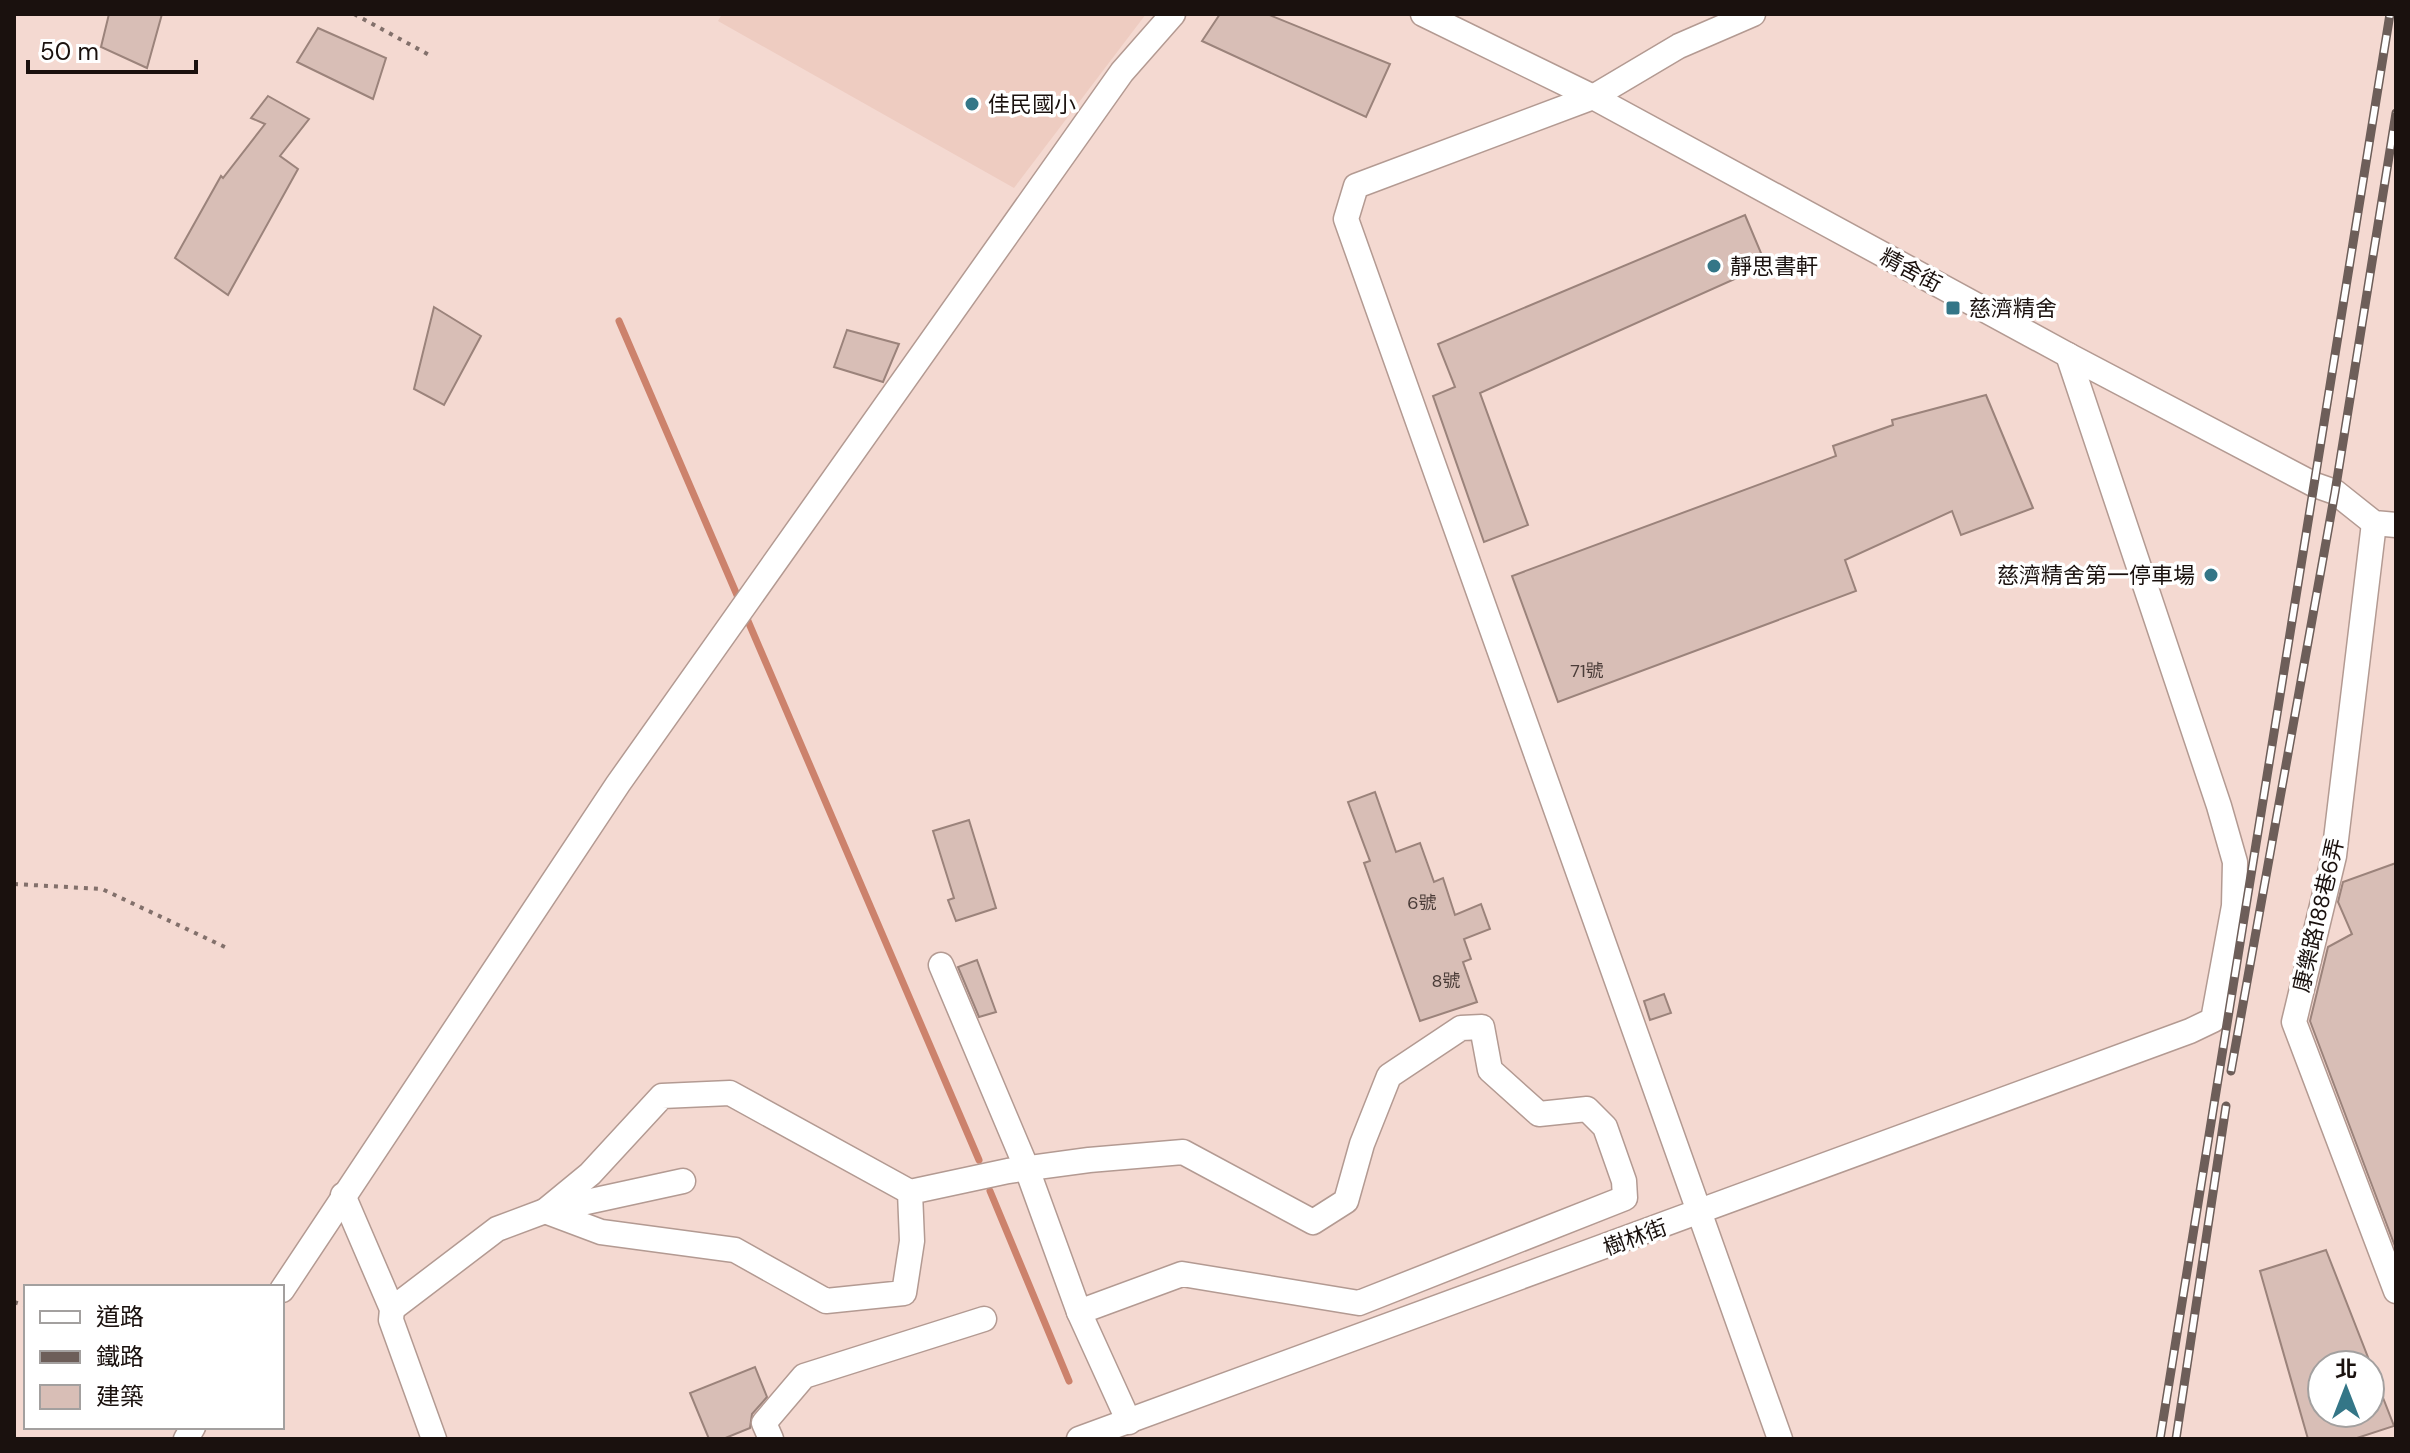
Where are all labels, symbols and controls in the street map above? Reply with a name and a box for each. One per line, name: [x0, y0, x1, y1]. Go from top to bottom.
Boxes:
scale bar: [28, 24, 196, 74]
text: 50 m: [40, 36, 99, 67]
place label: 佳民國小: [988, 90, 1076, 119]
marker: 佳民國小: [963, 95, 981, 113]
street label: 精舍街: [1875, 242, 1947, 299]
place label: 靜思書軒: [1730, 252, 1818, 281]
marker: 靜思書軒: [1705, 257, 1723, 275]
place label: 慈濟精舍: [1969, 294, 2057, 323]
marker: 慈濟精舍: [1944, 299, 1962, 317]
place label: 慈濟精舍第一停車場: [1997, 561, 2195, 590]
marker: 慈濟精舍第一停車場: [2202, 566, 2220, 584]
house number: 71號: [1570, 659, 1604, 683]
street label: 康樂路188巷6弄: [2287, 835, 2350, 995]
house number: 6號: [1407, 891, 1437, 915]
house number: 8號: [1432, 969, 1460, 993]
street label: 樹林街: [1599, 1213, 1671, 1262]
legend: [24, 1285, 284, 1429]
text: 道路: [96, 1301, 144, 1332]
text: 鐵路: [96, 1341, 144, 1372]
north arrow: [2306, 1349, 2386, 1429]
text: 北: [2335, 1355, 2357, 1384]
text: 建築: [96, 1381, 144, 1412]

